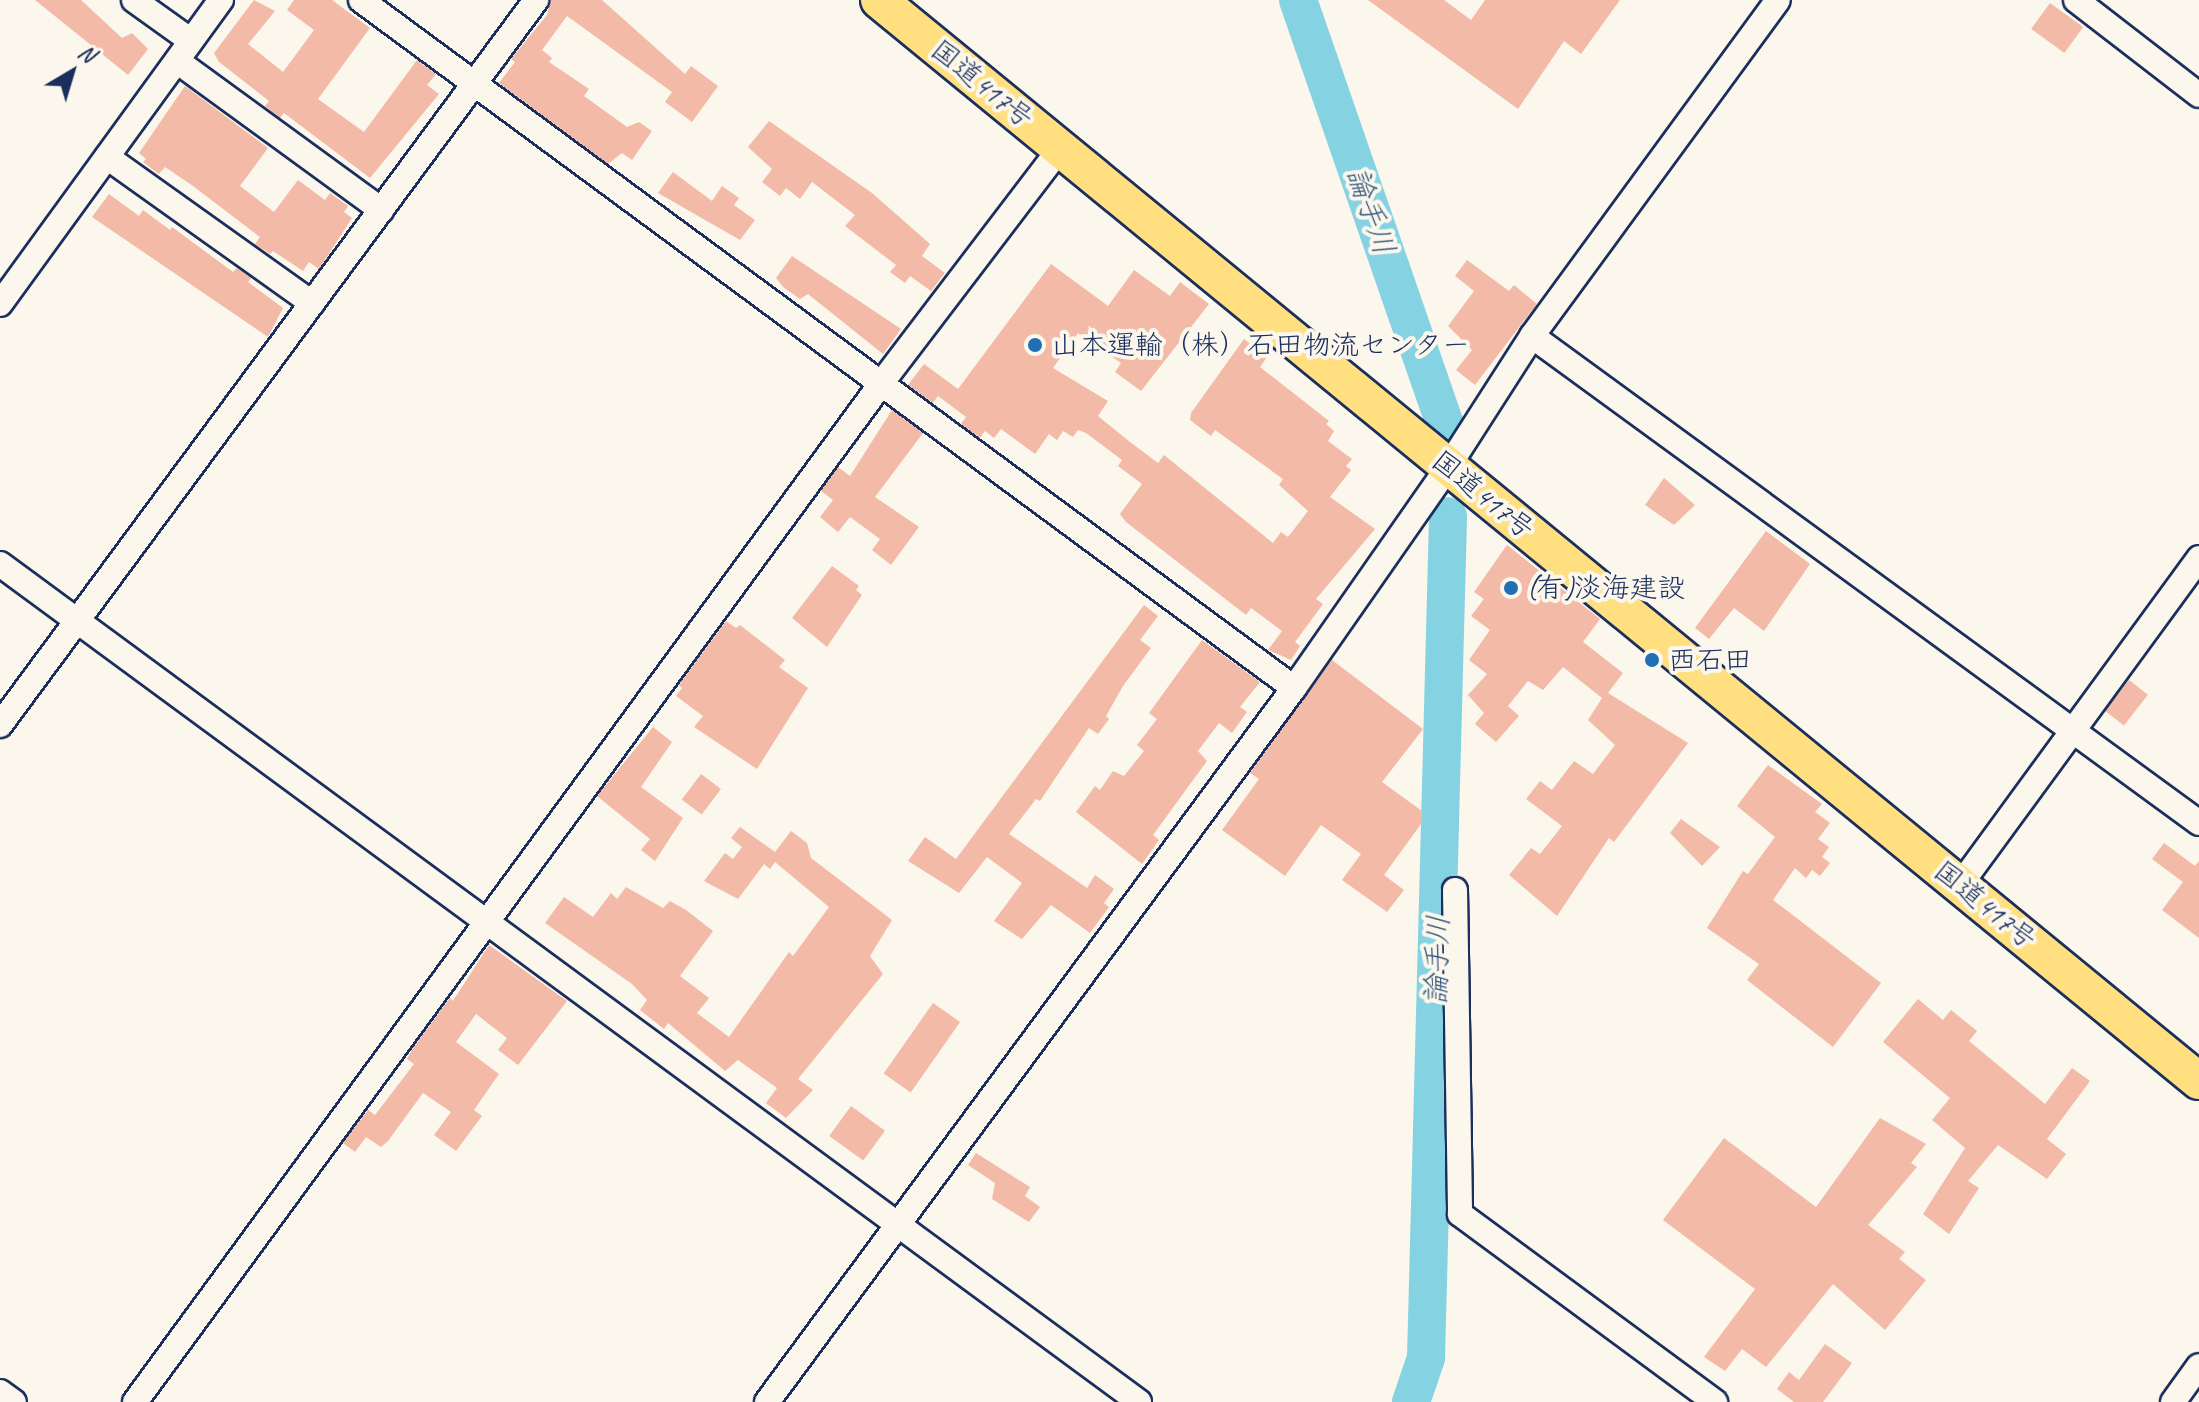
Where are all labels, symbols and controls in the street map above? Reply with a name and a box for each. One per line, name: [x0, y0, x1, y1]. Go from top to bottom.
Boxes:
north arrow: [32, 32, 112, 112]
street label: 国道417号: [924, 33, 1040, 135]
text: N: [73, 38, 101, 68]
water label: 論手川: [1339, 163, 1403, 259]
place label: 山本運輸（株）石田物流センター: [1051, 328, 1471, 362]
marker: 山本運輸（株）石田物流センター: [1026, 336, 1044, 354]
street label: 国道417号: [1425, 444, 1541, 546]
place label: (有)淡海建設: [1527, 571, 1685, 605]
marker: (有)淡海建設: [1502, 579, 1520, 597]
place label: 西石田: [1668, 643, 1752, 677]
marker: 西石田: [1643, 651, 1661, 669]
street label: 国道417号: [1927, 854, 2043, 956]
water label: 論手川: [1417, 914, 1457, 1006]

